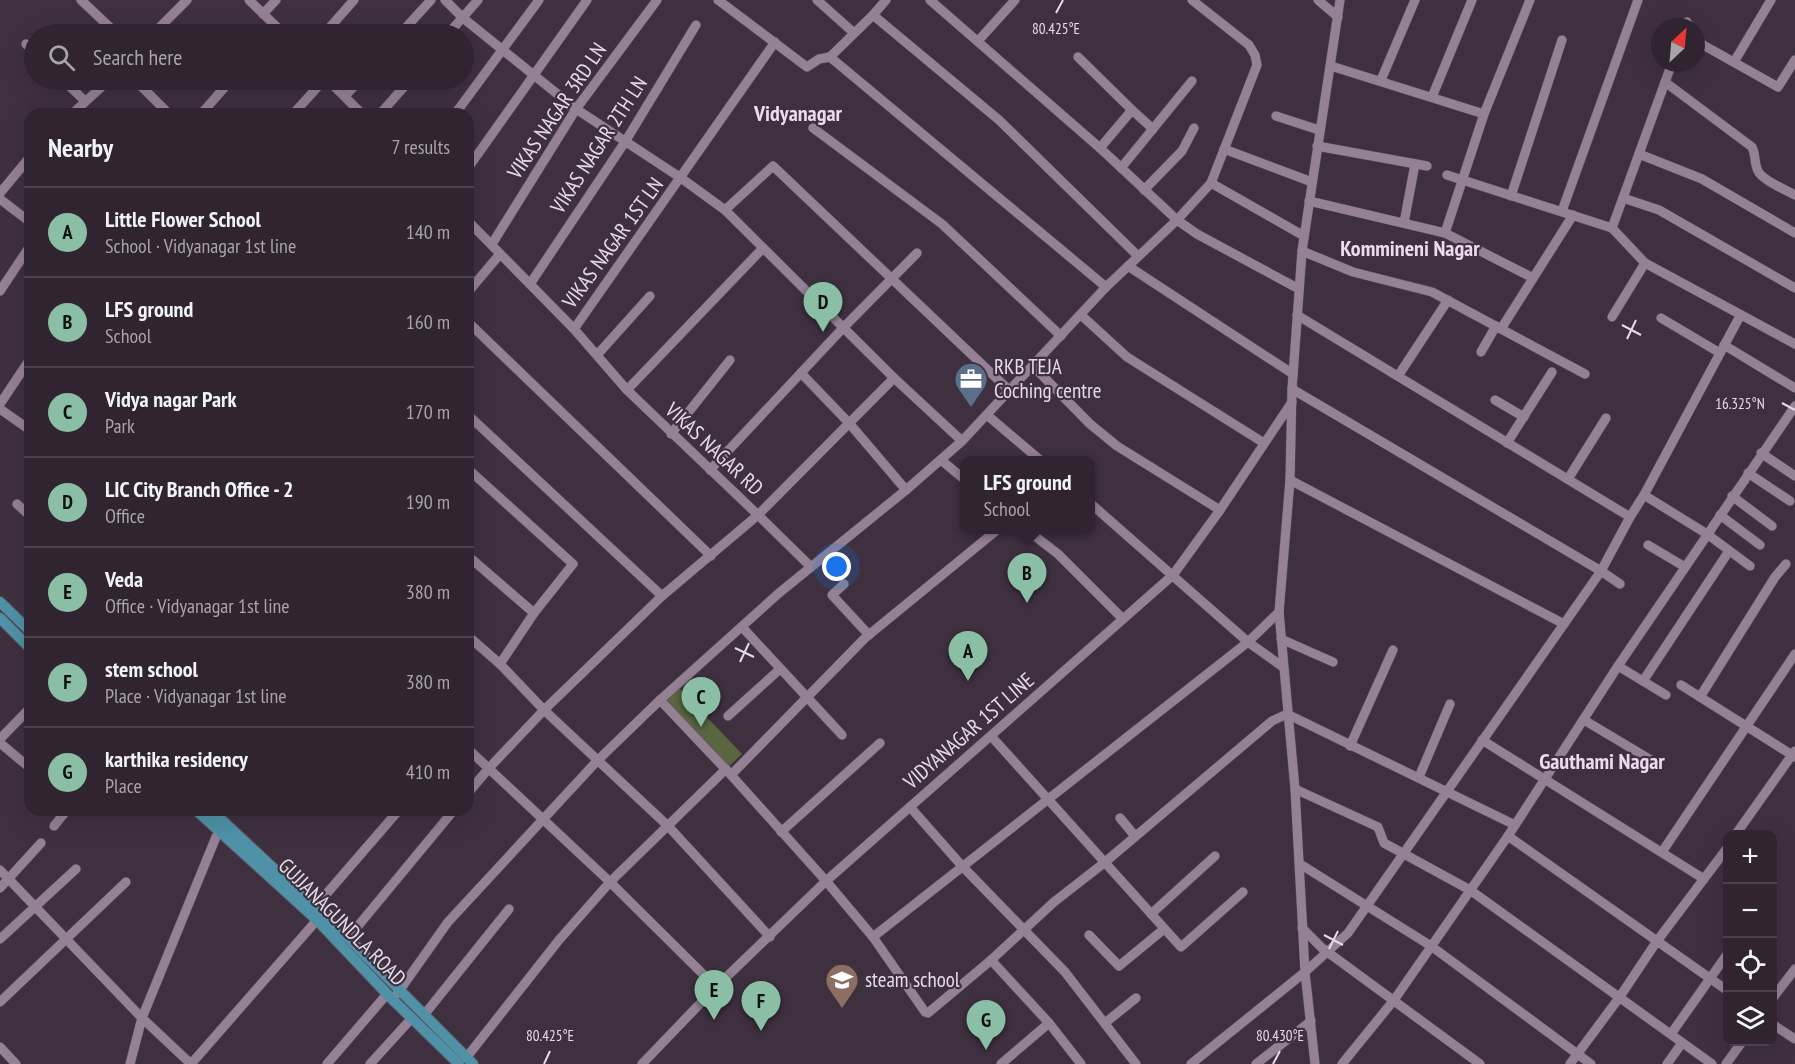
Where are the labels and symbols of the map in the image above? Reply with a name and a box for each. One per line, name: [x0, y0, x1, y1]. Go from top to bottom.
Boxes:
north arrow: [1651, 18, 1705, 72]
text: 80.425°E: [1032, 19, 1080, 38]
street label: VIKAS NAGAR 3RD LN: [501, 37, 612, 185]
street label: VIKAS NAGAR 2TH LN: [544, 71, 653, 219]
district label: Vidyanagar: [753, 99, 843, 127]
street label: VIKAS NAGAR 1ST LN: [556, 172, 669, 314]
district label: Kommineni Nagar: [1340, 234, 1480, 262]
pin: D: [804, 282, 842, 332]
place label: RKB TEJA Coching centre: [994, 353, 1101, 404]
office icon: RKB TEJA Coching centre: [953, 361, 989, 408]
text: 16.325°N: [1715, 394, 1765, 413]
street label: VIKAS NAGAR RD: [659, 396, 769, 501]
your location: [822, 552, 851, 581]
pin: B: [1008, 554, 1046, 603]
pin: A: [948, 632, 988, 681]
street label: VIDYANAGAR 1ST LINE: [897, 667, 1040, 795]
pin: C: [682, 678, 720, 727]
district label: Gauthami Nagar: [1539, 747, 1665, 775]
street label: GUJJANAGUNDLA ROAD: [273, 852, 412, 991]
school or university icon: steam school: [824, 962, 860, 1009]
place label: steam school: [865, 966, 960, 993]
pin: E: [694, 970, 734, 1020]
pin: F: [742, 982, 780, 1031]
pin: G: [966, 1000, 1006, 1050]
text: 80.425°E: [526, 1026, 574, 1045]
text: 80.430°E: [1256, 1026, 1304, 1045]

